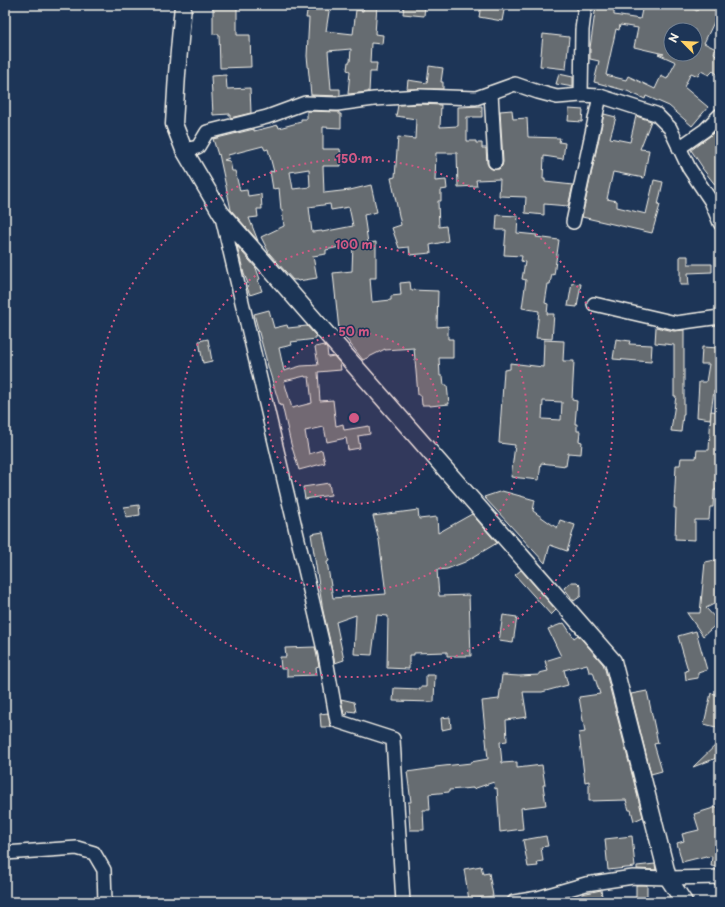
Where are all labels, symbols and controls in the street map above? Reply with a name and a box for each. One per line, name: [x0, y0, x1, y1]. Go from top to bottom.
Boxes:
north arrow: [663, 22, 703, 62]
text: N: [664, 30, 683, 45]
text: 150 m: [336, 149, 372, 167]
text: 100 m: [335, 235, 373, 253]
text: 50 m: [338, 322, 370, 340]
centre of rings: [347, 411, 361, 425]

